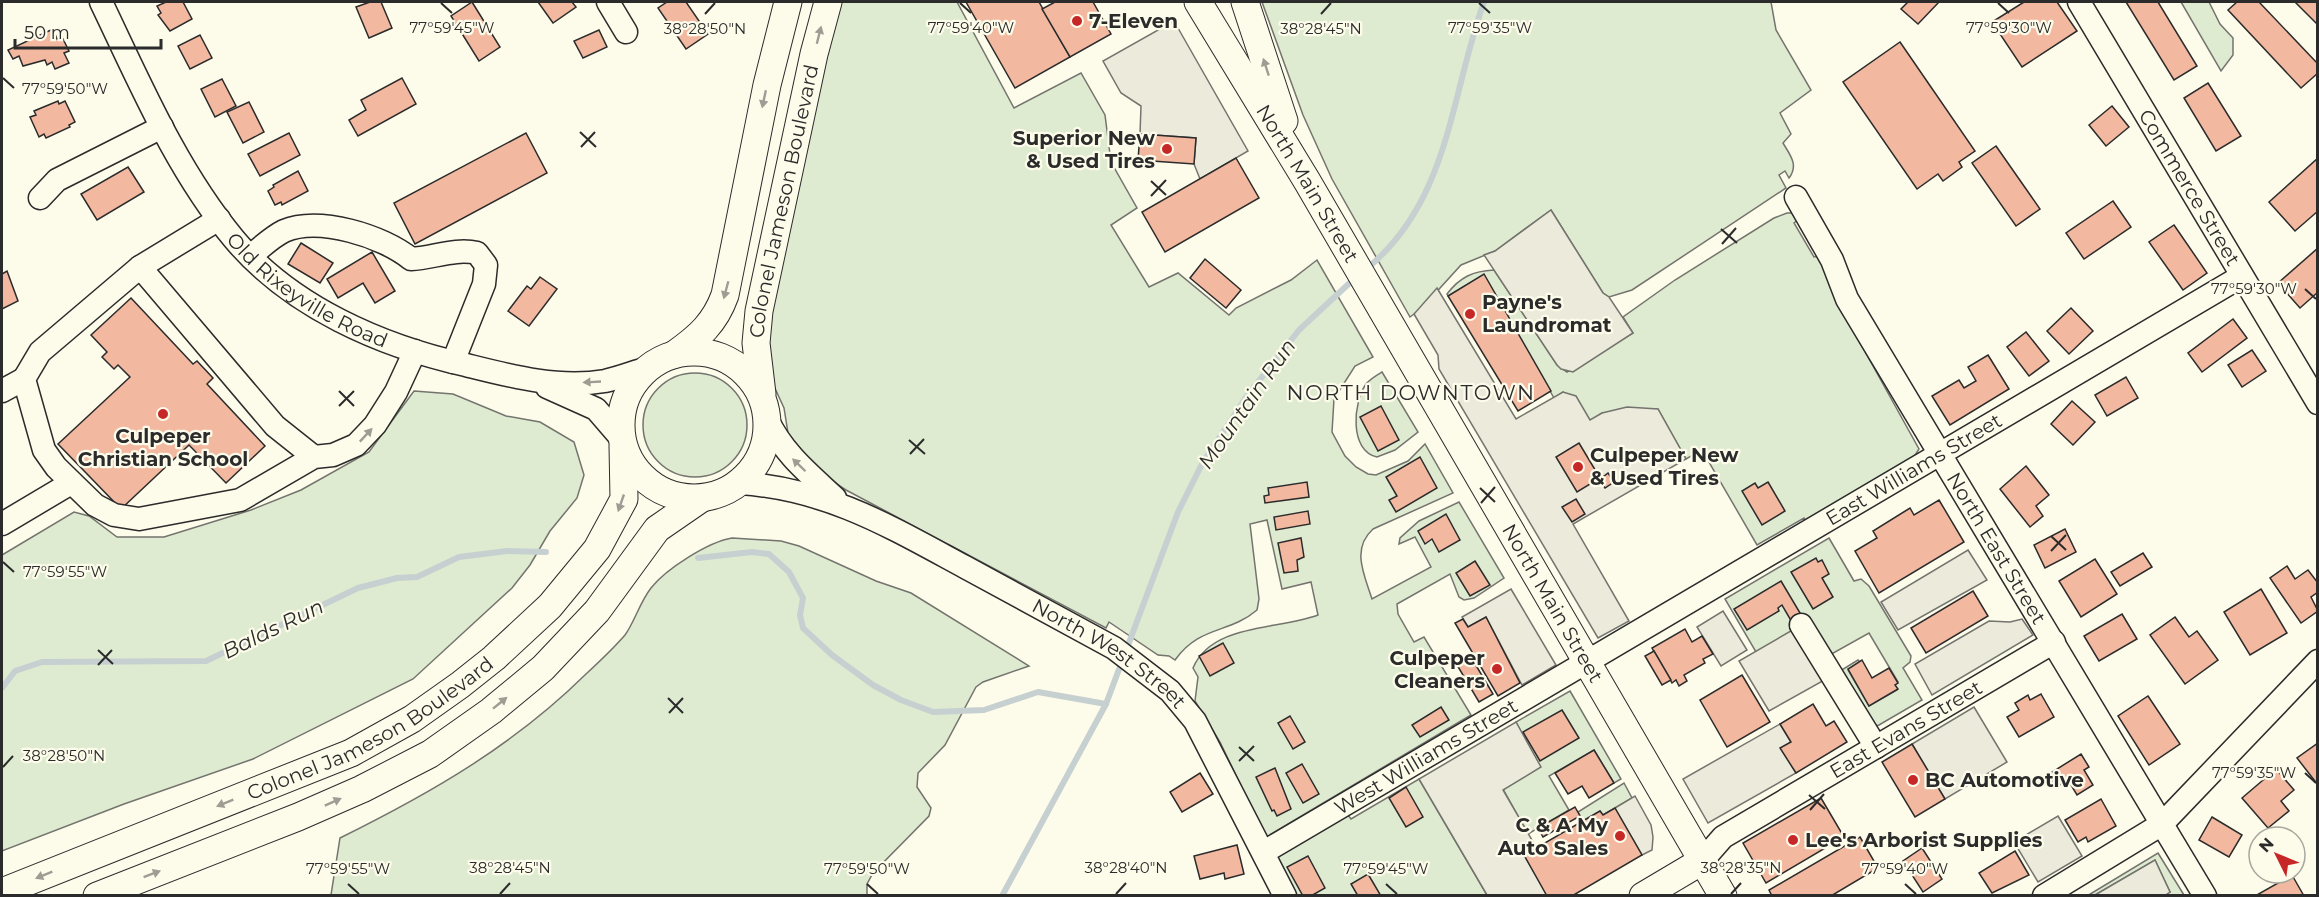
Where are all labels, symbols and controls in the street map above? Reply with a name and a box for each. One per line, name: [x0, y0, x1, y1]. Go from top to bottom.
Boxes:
place label: 7-Eleven: [1089, 9, 1178, 33]
scale bar: [15, 12, 160, 50]
marker: 7-Eleven: [1070, 14, 1084, 28]
text: 77°59'45"W: [410, 18, 495, 37]
text: 77°59'40"W: [928, 18, 1015, 37]
text: 77°59'35"W: [1448, 18, 1532, 37]
text: 77°59'30"W: [1966, 18, 2052, 37]
text: 38°28'50"N: [664, 19, 746, 38]
text: 38°28'45"N: [1280, 19, 1362, 38]
text: 50 m: [24, 22, 70, 44]
one-way arrow: [814, 25, 824, 44]
one-way arrow: [1260, 58, 1270, 76]
street label: Colonel Jameson Boulevard: [745, 62, 823, 339]
text: 77°59'50"W: [22, 79, 108, 98]
one-way arrow: [759, 90, 768, 109]
street label: North Main Street: [1251, 100, 1364, 267]
street label: Commerce Street: [2134, 105, 2245, 270]
place label: Superior New & Used Tires: [1013, 126, 1155, 173]
marker: Superior New & Used Tires: [1160, 142, 1174, 156]
street label: Old Rixeyville Road: [222, 228, 391, 353]
text: 77°59'30"W: [2211, 279, 2297, 298]
one-way arrow: [721, 281, 730, 299]
place label: Payne's Laundromat: [1482, 290, 1612, 337]
marker: Payne's Laundromat: [1463, 307, 1477, 321]
water label: Mountain Run: [1193, 334, 1301, 473]
one-way arrow: [582, 377, 601, 386]
district label: NORTH DOWNTOWN: [1286, 380, 1536, 405]
marker: Culpeper Christian School: [156, 407, 170, 421]
street label: East Williams Street: [1821, 408, 2006, 530]
place label: Culpeper Christian School: [78, 424, 248, 471]
one-way arrow: [359, 427, 373, 442]
place label: Culpeper New & Used Tires: [1590, 443, 1739, 490]
one-way arrow: [791, 458, 806, 472]
marker: Culpeper New & Used Tires: [1571, 460, 1585, 474]
street label: North East Street: [1942, 468, 2051, 629]
one-way arrow: [616, 495, 626, 513]
street label: North Main Street: [1497, 519, 1608, 687]
text: 77°59'55"W: [23, 562, 107, 581]
water label: Balds Run: [218, 593, 327, 664]
street label: North West Street: [1028, 594, 1191, 713]
place label: Culpeper Cleaners: [1390, 646, 1485, 693]
street label: Colonel Jameson Boulevard: [243, 651, 498, 805]
marker: Culpeper Cleaners: [1490, 662, 1504, 676]
street label: East Evans Street: [1825, 675, 1986, 784]
street label: West Williams Street: [1330, 693, 1522, 820]
one-way arrow: [493, 698, 508, 710]
text: 38°28'50"N: [23, 746, 105, 765]
text: 77°59'35"W: [2212, 763, 2296, 782]
place label: BC Automotive: [1925, 768, 2084, 792]
marker: BC Automotive: [1906, 773, 1920, 787]
one-way arrow: [324, 797, 342, 806]
one-way arrow: [216, 799, 234, 808]
place label: C & A My Auto Sales: [1497, 813, 1609, 860]
north arrow: [2247, 825, 2307, 885]
place label: Lee's Arborist Supplies: [1805, 828, 2043, 852]
marker: C & A My Auto Sales: [1613, 829, 1627, 843]
marker: Lee's Arborist Supplies: [1786, 833, 1800, 847]
text: N: [2255, 834, 2278, 856]
text: 38°28'45"N: [469, 858, 551, 877]
text: 38°28'40"N: [1084, 858, 1168, 877]
text: 38°28'35"N: [1701, 858, 1781, 877]
text: 77°59'55"W: [306, 859, 390, 878]
text: 77°59'50"W: [824, 859, 910, 878]
text: 77°59'45"W: [1344, 859, 1429, 878]
text: 77°59'40"W: [1862, 859, 1949, 878]
one-way arrow: [143, 869, 161, 878]
one-way arrow: [35, 871, 53, 880]

